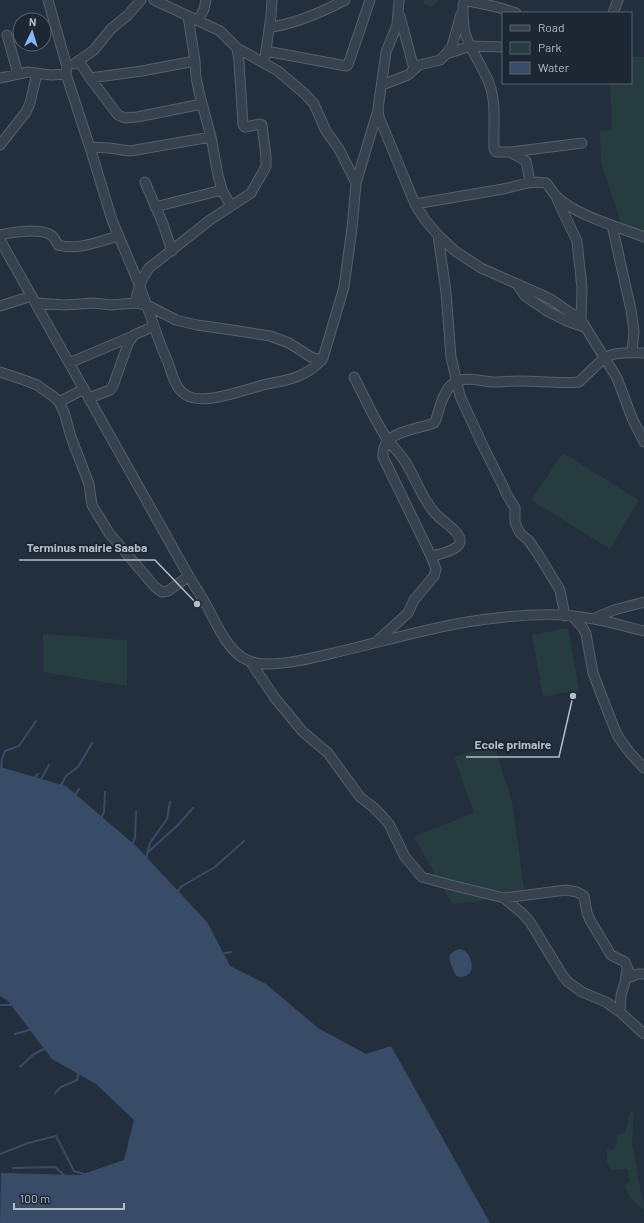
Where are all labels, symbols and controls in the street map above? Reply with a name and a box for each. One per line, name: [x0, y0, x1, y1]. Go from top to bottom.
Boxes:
north arrow: [12, 12, 52, 52]
legend: [502, 12, 632, 84]
text: N: [29, 15, 37, 28]
text: Road: [538, 20, 565, 34]
text: Park: [538, 40, 562, 54]
text: Water: [538, 60, 570, 74]
callout: Terminus mairie Saaba: [19, 536, 155, 560]
text: Terminus mairie Saaba: [27, 540, 147, 554]
callout: Ecole primaire: [466, 733, 559, 757]
text: Ecole primaire: [475, 737, 552, 751]
scale bar: [14, 1185, 124, 1211]
text: 100 m: [20, 1191, 50, 1205]

